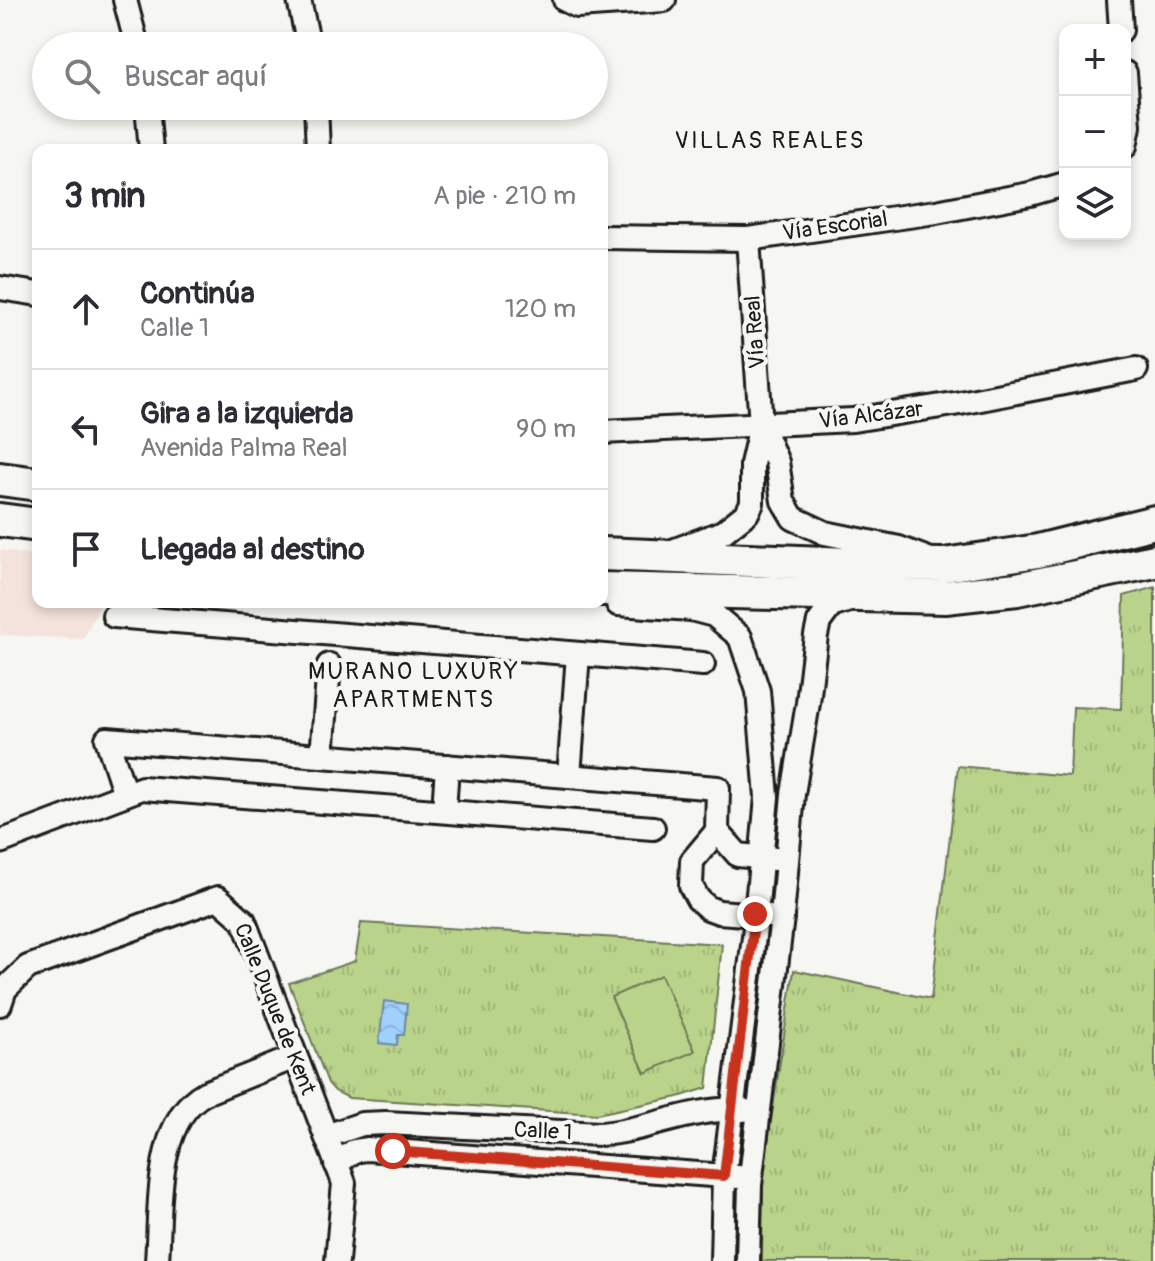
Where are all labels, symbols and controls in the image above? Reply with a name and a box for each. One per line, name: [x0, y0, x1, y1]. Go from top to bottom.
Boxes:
map controls: [1059, 24, 1131, 240]
button: +: [1059, 24, 1131, 96]
search box: [32, 32, 608, 120]
icon: search: [60, 54, 104, 98]
text: Buscar aquí: [124, 58, 267, 95]
button: −: [1059, 96, 1131, 168]
district label: VILLAS REALES: [675, 126, 865, 155]
button: layers: [1059, 168, 1131, 240]
text: 3 min: [64, 175, 146, 218]
text: A pie · 210 m: [433, 180, 576, 212]
street label: Vía Escorial: [781, 205, 889, 247]
text: Continúa: [140, 275, 255, 312]
icon: ahead: [64, 287, 108, 331]
text: 120 m: [505, 293, 576, 325]
street label: Vía Real: [738, 294, 772, 370]
text: Calle 1: [140, 312, 209, 344]
text: Gira a la izquierda: [140, 395, 353, 432]
street label: Vía Alcázar: [817, 395, 925, 435]
icon: left: [64, 407, 108, 451]
text: 90 m: [516, 413, 576, 445]
text: Avenida Palma Real: [140, 432, 348, 464]
icon: arrive: [64, 527, 108, 571]
text: Llegada al destino: [140, 531, 365, 568]
district label: MURANO LUXURY APARTMENTS: [308, 657, 520, 714]
route end: [737, 896, 773, 932]
street label: Calle Duque de Kent: [228, 919, 322, 1099]
street label: Calle 1: [513, 1115, 573, 1147]
route start: [375, 1133, 411, 1169]

